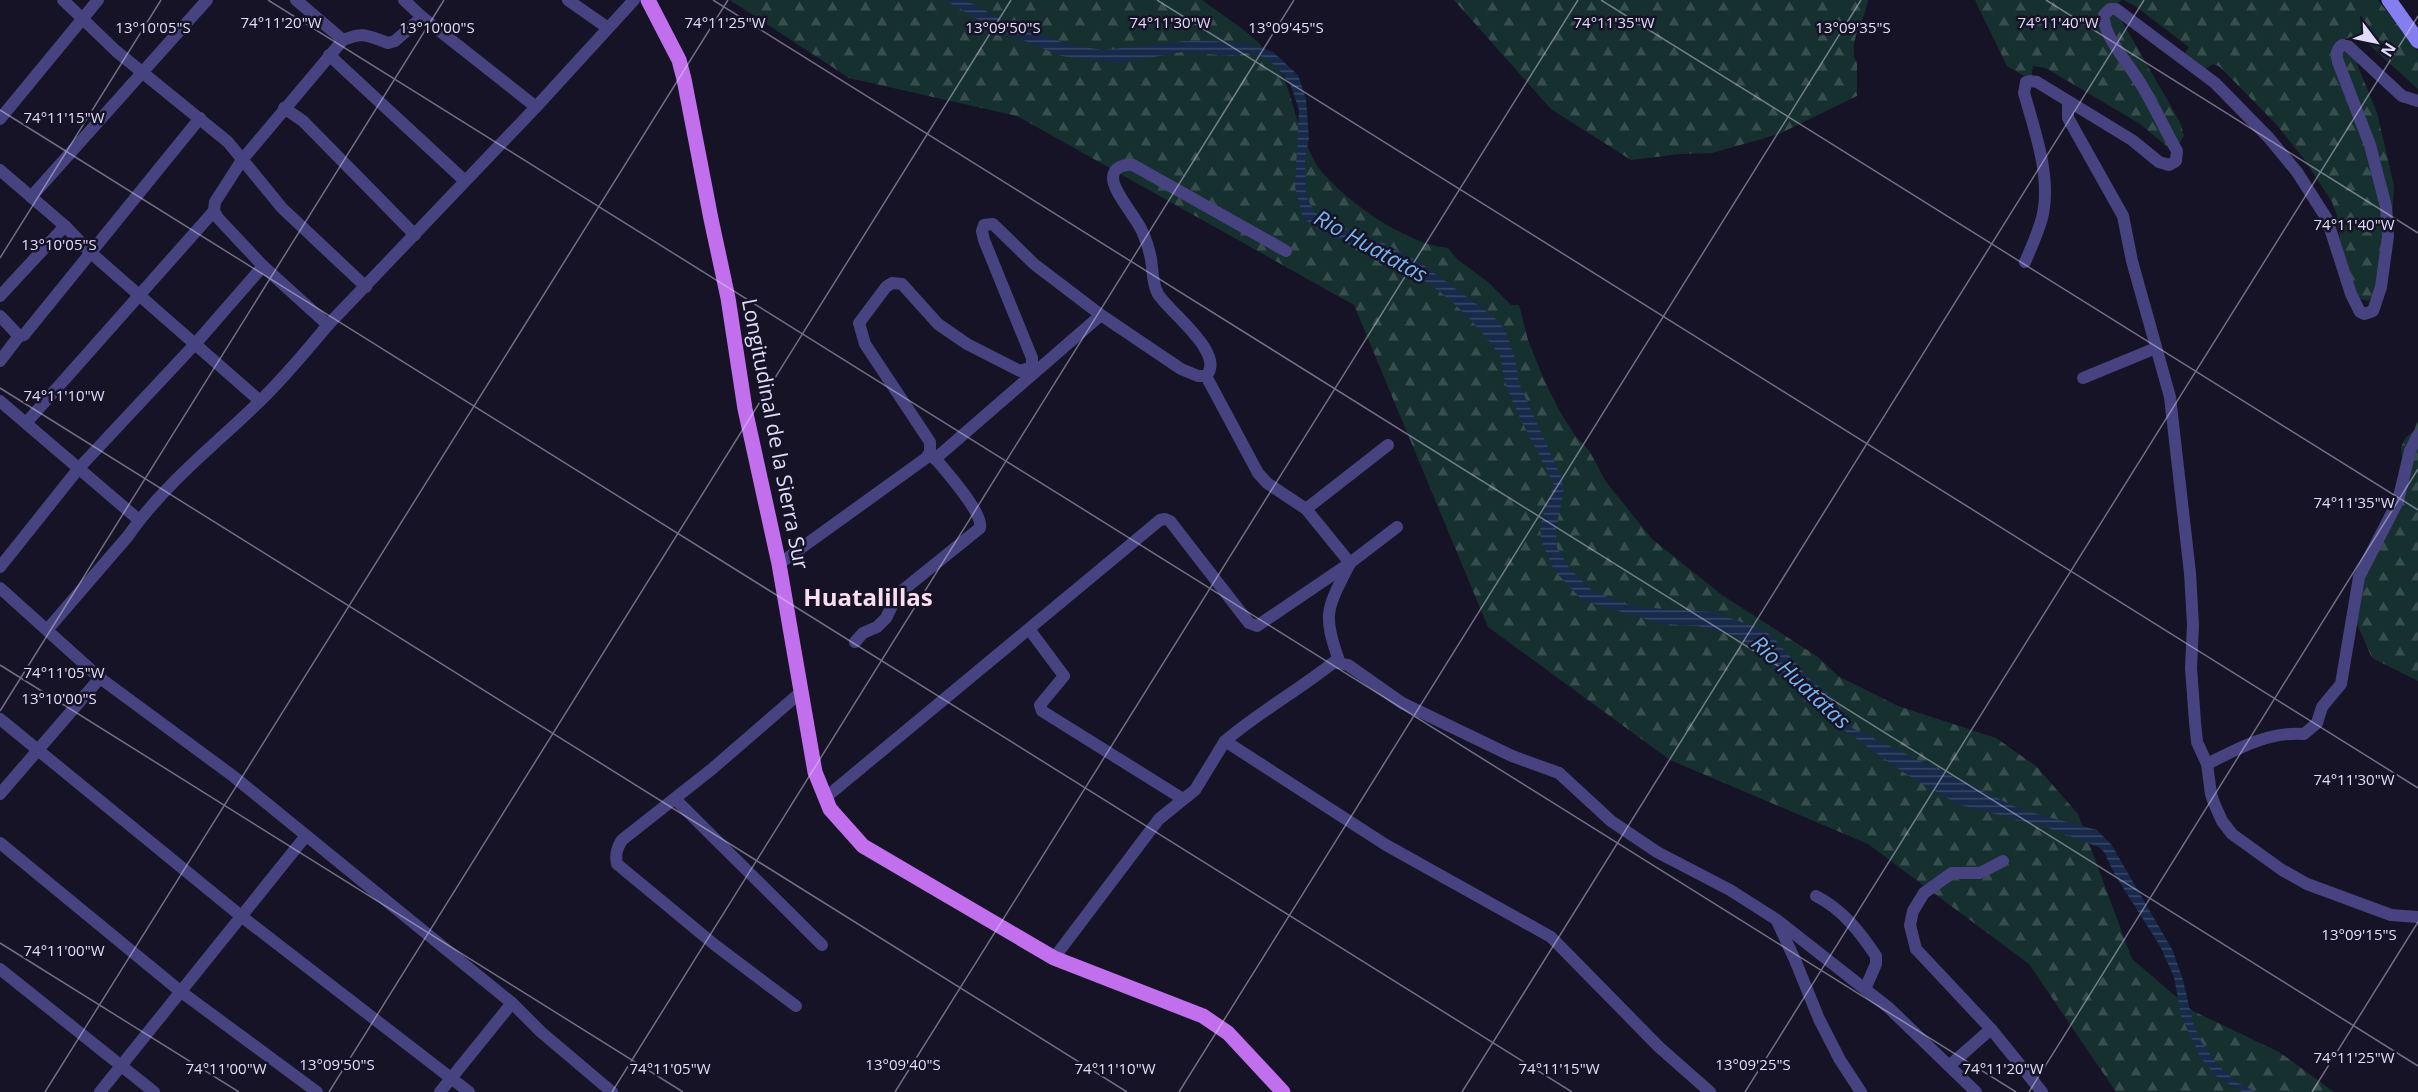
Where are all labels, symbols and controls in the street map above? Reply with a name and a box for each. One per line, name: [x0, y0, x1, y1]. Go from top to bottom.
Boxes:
text: 74°11'20"W: [241, 12, 322, 32]
text: 74°11'25"W: [685, 12, 766, 32]
text: 74°11'30"W: [1130, 12, 1211, 32]
text: 74°11'35"W: [1574, 12, 1655, 32]
text: 74°11'40"W: [2018, 12, 2099, 32]
north arrow: [2346, 12, 2406, 72]
text: 13°10'05"S: [115, 17, 191, 37]
text: 13°10'00"S: [399, 17, 475, 37]
text: 13°09'50"S: [965, 17, 1041, 37]
text: 13°09'45"S: [1248, 17, 1324, 37]
text: 13°09'35"S: [1815, 17, 1891, 37]
text: N: [2376, 39, 2401, 61]
text: 74°11'15"W: [24, 107, 105, 127]
water label: Rio Huatatas: [1309, 202, 1434, 289]
text: 74°11'40"W: [2314, 214, 2395, 234]
text: 13°10'05"S: [21, 234, 97, 254]
street label: Longitudinal de la Sierra Sur: [736, 296, 816, 572]
text: 74°11'10"W: [24, 385, 105, 405]
text: 74°11'35"W: [2314, 492, 2395, 512]
district label: Huatalillas: [803, 580, 933, 613]
water label: Rio Huatatas: [1746, 628, 1858, 735]
text: 74°11'05"W: [24, 662, 105, 682]
text: 13°10'00"S: [21, 688, 97, 708]
text: 74°11'30"W: [2314, 769, 2395, 789]
text: 13°09'15"S: [2321, 924, 2397, 944]
text: 74°11'00"W: [24, 940, 105, 960]
text: 74°11'25"W: [2314, 1047, 2395, 1067]
text: 13°09'50"S: [299, 1054, 375, 1074]
text: 13°09'40"S: [865, 1054, 941, 1074]
text: 13°09'25"S: [1715, 1054, 1791, 1074]
text: 74°11'00"W: [186, 1058, 267, 1078]
text: 74°11'05"W: [630, 1058, 711, 1078]
text: 74°11'10"W: [1075, 1058, 1156, 1078]
text: 74°11'15"W: [1519, 1058, 1600, 1078]
text: 74°11'20"W: [1963, 1058, 2044, 1078]

